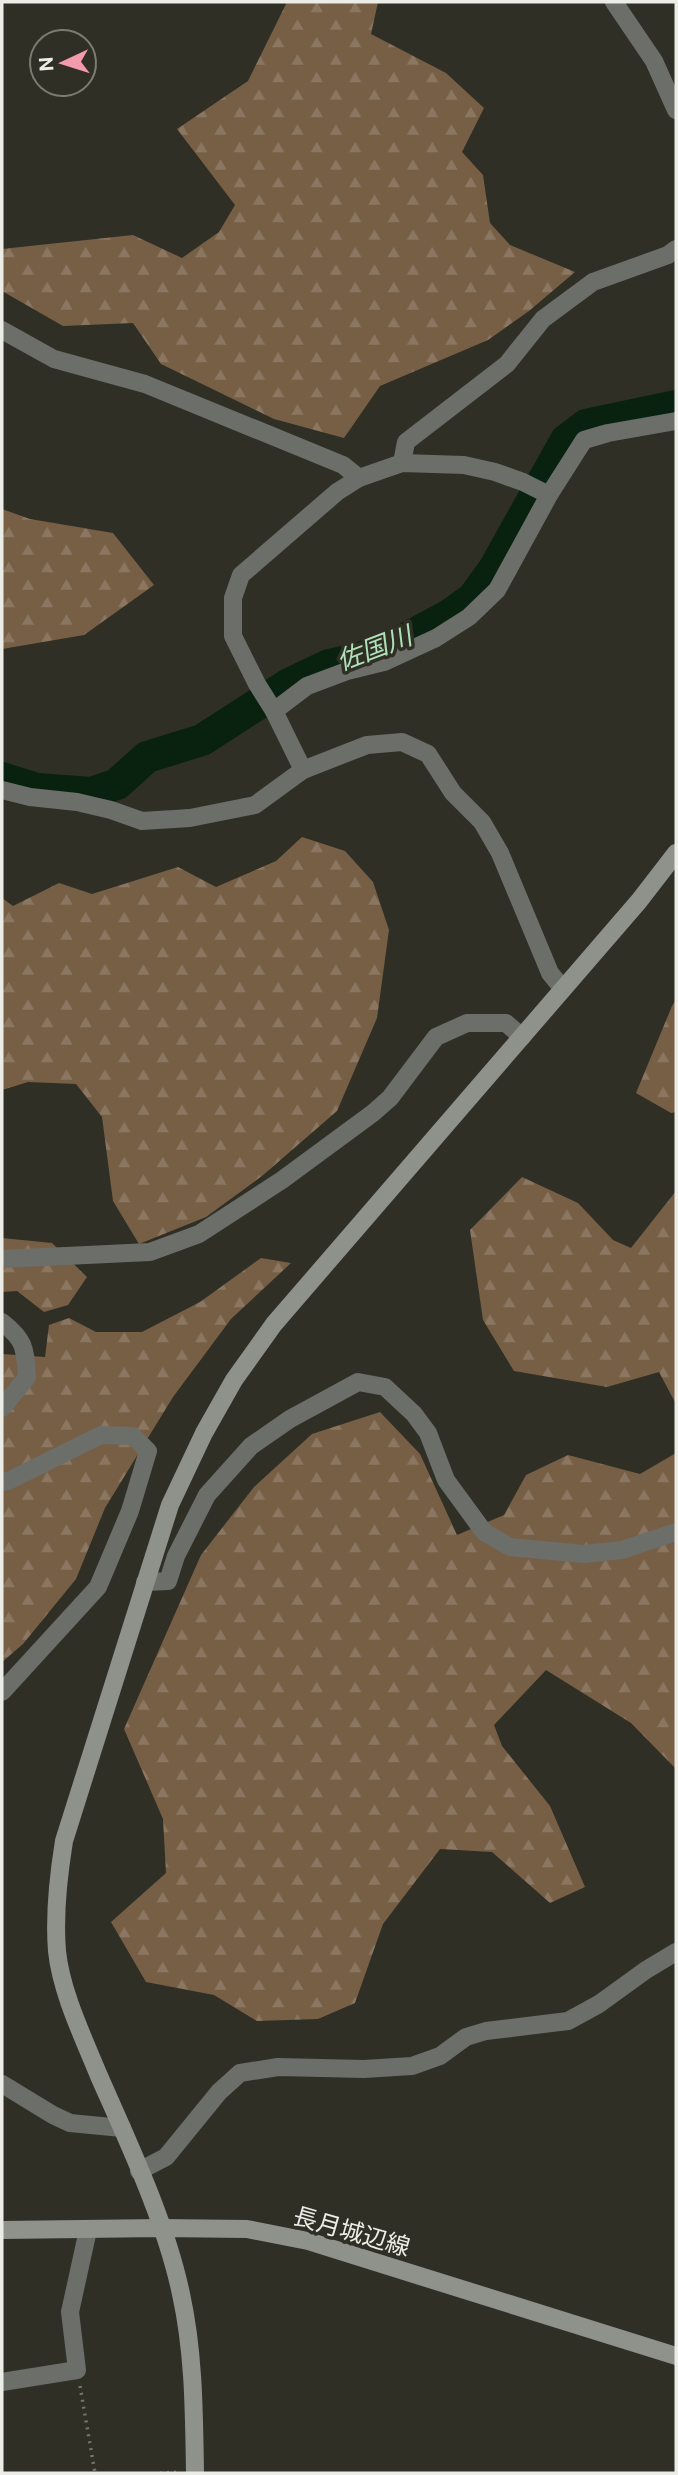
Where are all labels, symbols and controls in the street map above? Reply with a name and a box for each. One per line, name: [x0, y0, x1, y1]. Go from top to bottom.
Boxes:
north arrow: [28, 28, 98, 98]
text: N: [35, 56, 58, 72]
water label: 佐国川: [332, 618, 419, 676]
street label: 長月城辺線: [290, 2201, 414, 2261]

